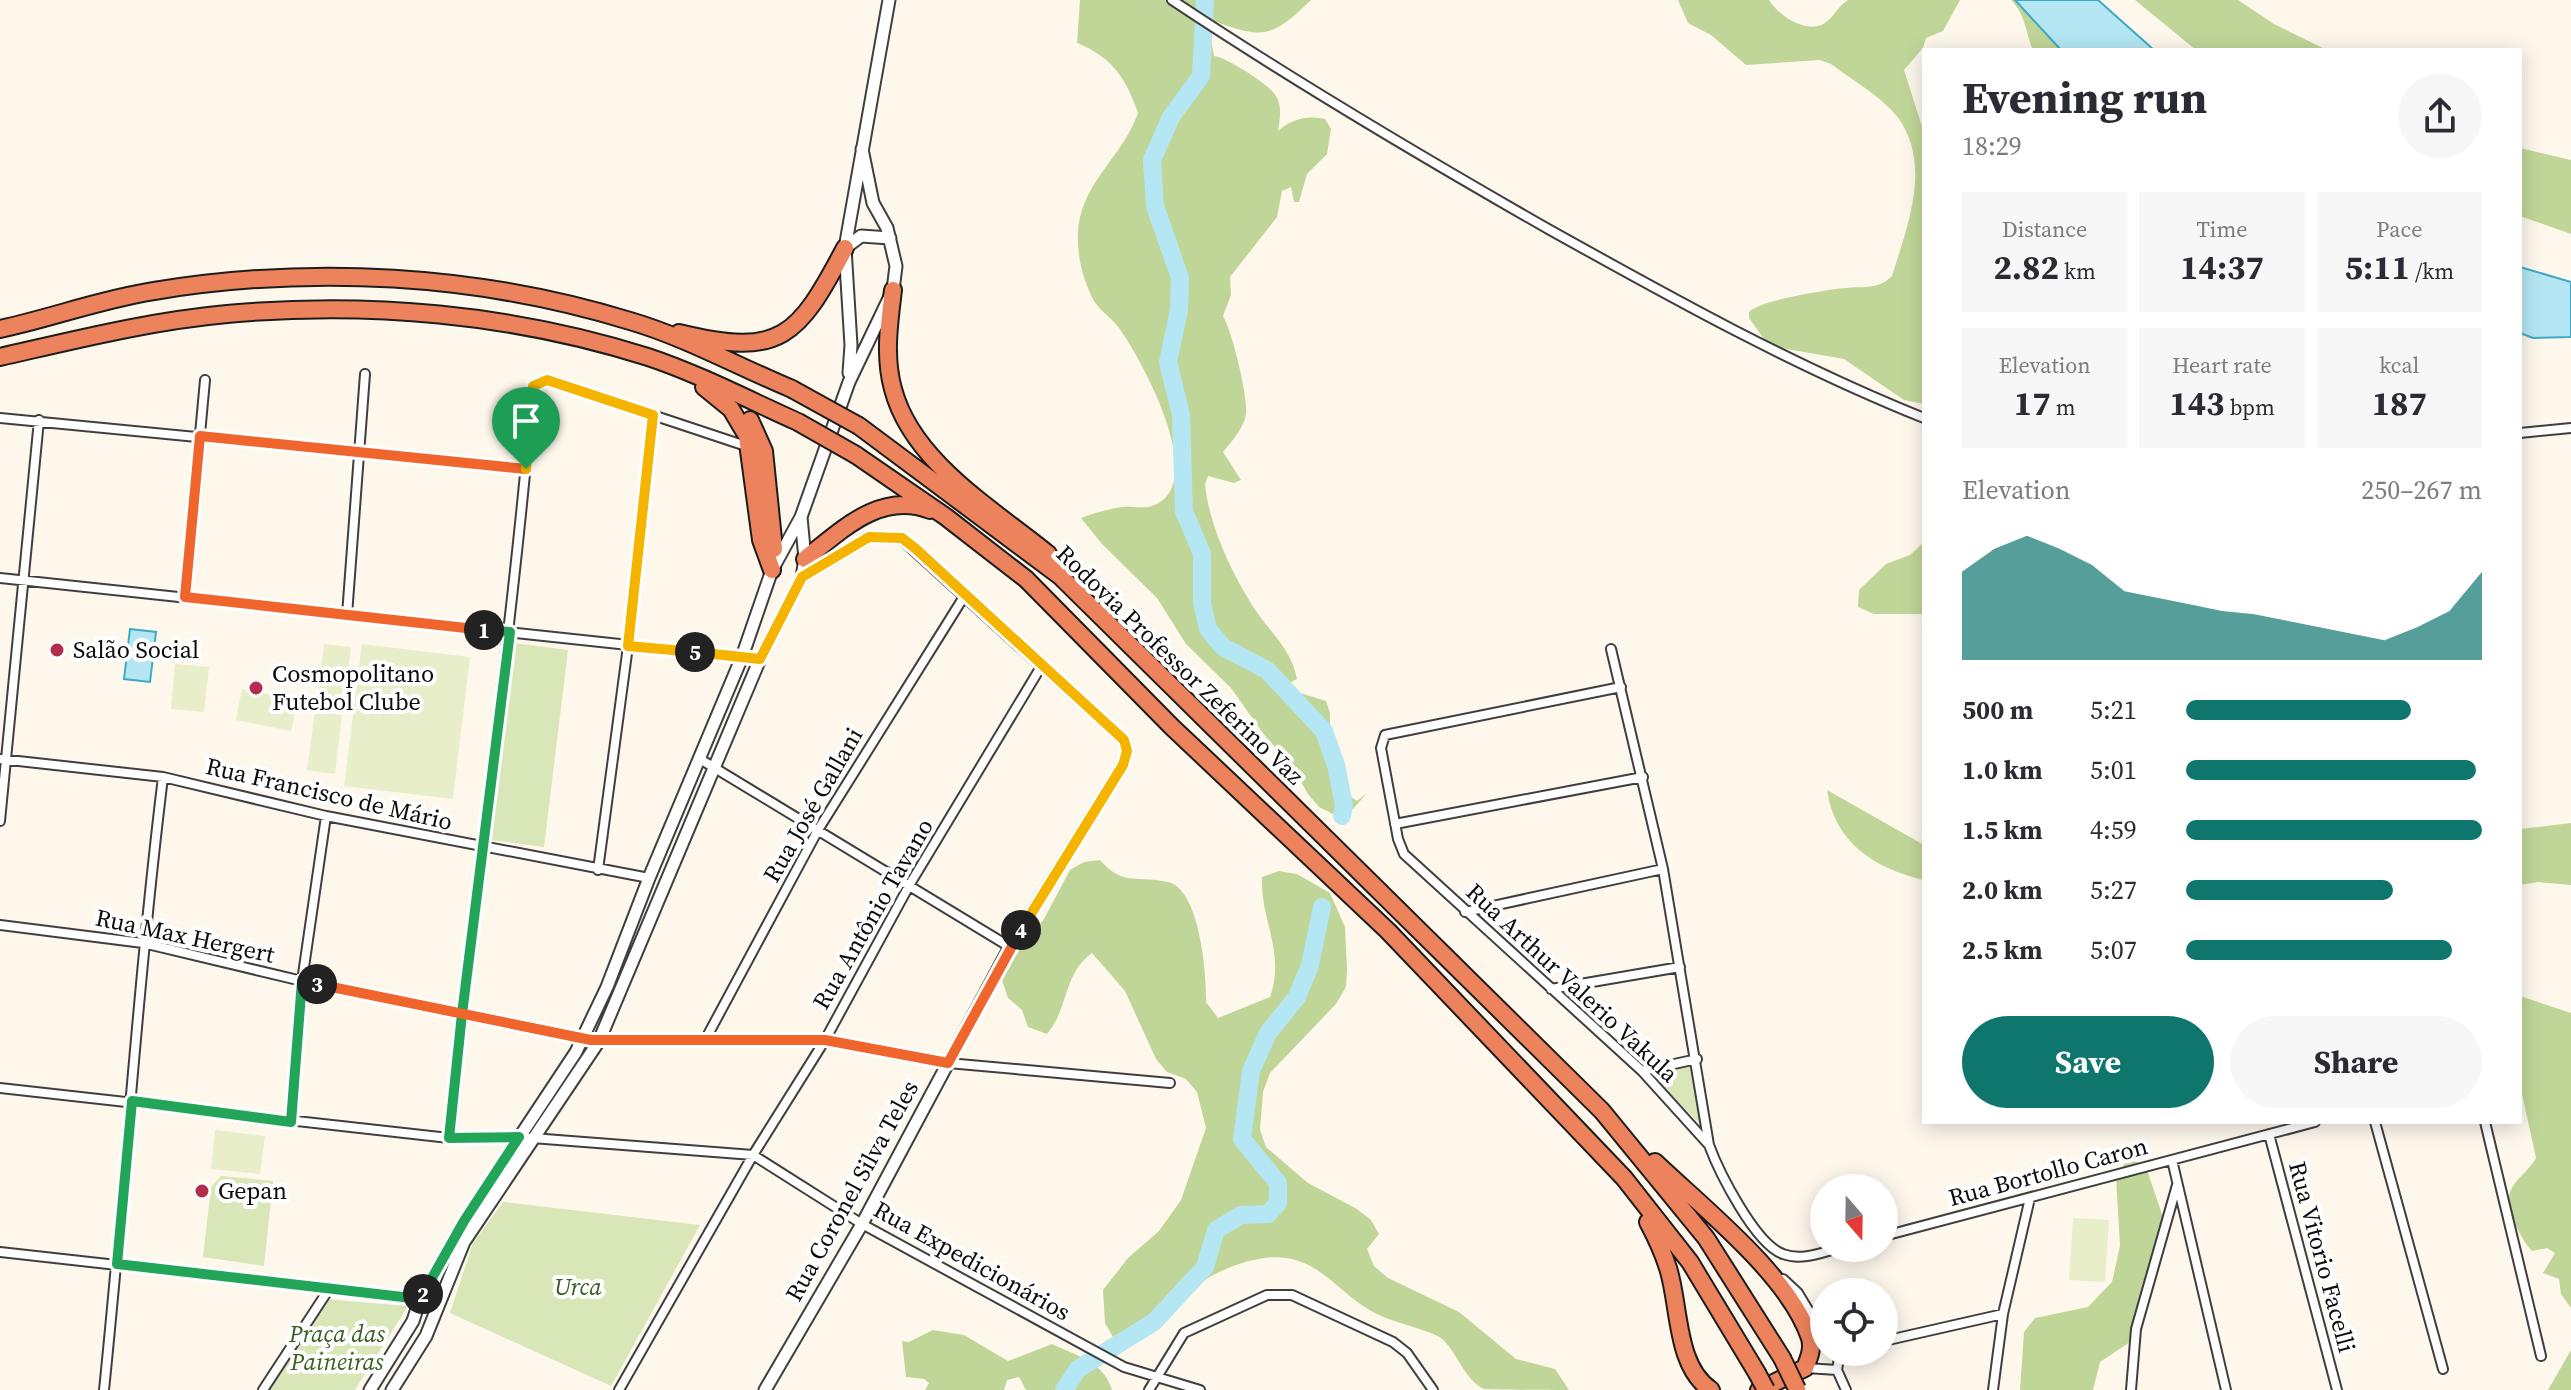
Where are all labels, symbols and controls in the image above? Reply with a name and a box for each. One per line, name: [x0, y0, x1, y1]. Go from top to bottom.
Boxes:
text: Evening run: [1962, 67, 2207, 128]
button: share: [2398, 74, 2482, 158]
text: 18:29: [1962, 128, 2022, 164]
text: Distance: [2002, 214, 2087, 244]
text: Time: [2197, 214, 2247, 244]
text: Pace: [2376, 214, 2422, 244]
text: 2.82: [1993, 244, 2059, 290]
text: 14:37: [2180, 244, 2264, 290]
text: 5:11: [2344, 244, 2410, 290]
text: km: [2059, 256, 2096, 286]
text: /km: [2410, 256, 2454, 286]
text: Elevation: [1999, 350, 2091, 380]
text: Heart rate: [2172, 350, 2272, 380]
text: kcal: [2379, 350, 2419, 380]
text: 17: [2014, 380, 2051, 426]
text: 143: [2169, 380, 2225, 426]
text: 187: [2372, 380, 2427, 426]
pin: [492, 387, 560, 469]
text: m: [2051, 392, 2076, 422]
text: bpm: [2225, 392, 2275, 422]
icon: arrive: [504, 399, 548, 443]
text: Elevation: [1962, 472, 2071, 508]
text: 250–267 m: [2361, 472, 2482, 508]
street label: Rodovia Professor Zeferino Vaz: [1049, 537, 1311, 792]
pin: 1: [464, 610, 504, 650]
text: 1: [478, 615, 490, 645]
pin: 5: [675, 632, 715, 672]
place label: Salão Social: [73, 633, 199, 666]
text: 5: [689, 637, 701, 667]
marker: Salão Social: [48, 641, 66, 659]
place label: Cosmopolitano Futebol Clube: [272, 657, 434, 718]
marker: Cosmopolitano Futebol Clube: [247, 679, 265, 697]
text: 500 m: [1962, 692, 2033, 728]
text: 5:21: [2090, 692, 2137, 728]
street label: Rua José Gallani: [755, 721, 870, 888]
street label: Rua Francisco de Mário: [203, 749, 456, 838]
text: 1.0 km: [1962, 752, 2043, 788]
text: 5:01: [2090, 752, 2137, 788]
street label: Rua Antônio Tavano: [804, 812, 941, 1015]
text: 1.5 km: [1962, 812, 2043, 848]
text: 4:59: [2090, 812, 2137, 848]
text: 2.0 km: [1962, 872, 2043, 908]
text: 5:27: [2090, 872, 2137, 908]
street label: Rua Arthur Valerio Vakula: [1459, 876, 1686, 1090]
street label: Rua Max Hergert: [93, 900, 278, 971]
pin: 4: [1001, 910, 1041, 950]
text: 4: [1015, 915, 1027, 945]
text: 2.5 km: [1962, 932, 2043, 968]
text: 5:07: [2090, 932, 2137, 968]
pin: 3: [297, 964, 337, 1004]
text: 3: [311, 969, 323, 999]
button: Save: [1962, 1016, 2214, 1108]
button: Share: [2230, 1016, 2482, 1108]
street label: Rua Coronel Silva Teles: [777, 1074, 926, 1307]
street label: Rua Bortollo Caron: [1945, 1129, 2151, 1214]
street label: Rua Vitorio Facelli: [2281, 1158, 2364, 1356]
place label: Gepan: [218, 1174, 287, 1207]
north arrow: [1810, 1174, 1898, 1262]
map controls: [1810, 1174, 1898, 1366]
marker: Gepan: [193, 1182, 211, 1200]
street label: Rua Expedicionários: [868, 1193, 1077, 1328]
park label: Urca: [554, 1270, 602, 1303]
pin: 2: [403, 1274, 443, 1314]
button: locate: [1810, 1278, 1898, 1366]
text: 2: [417, 1279, 429, 1309]
park label: Praça das Paineiras: [288, 1317, 385, 1378]

